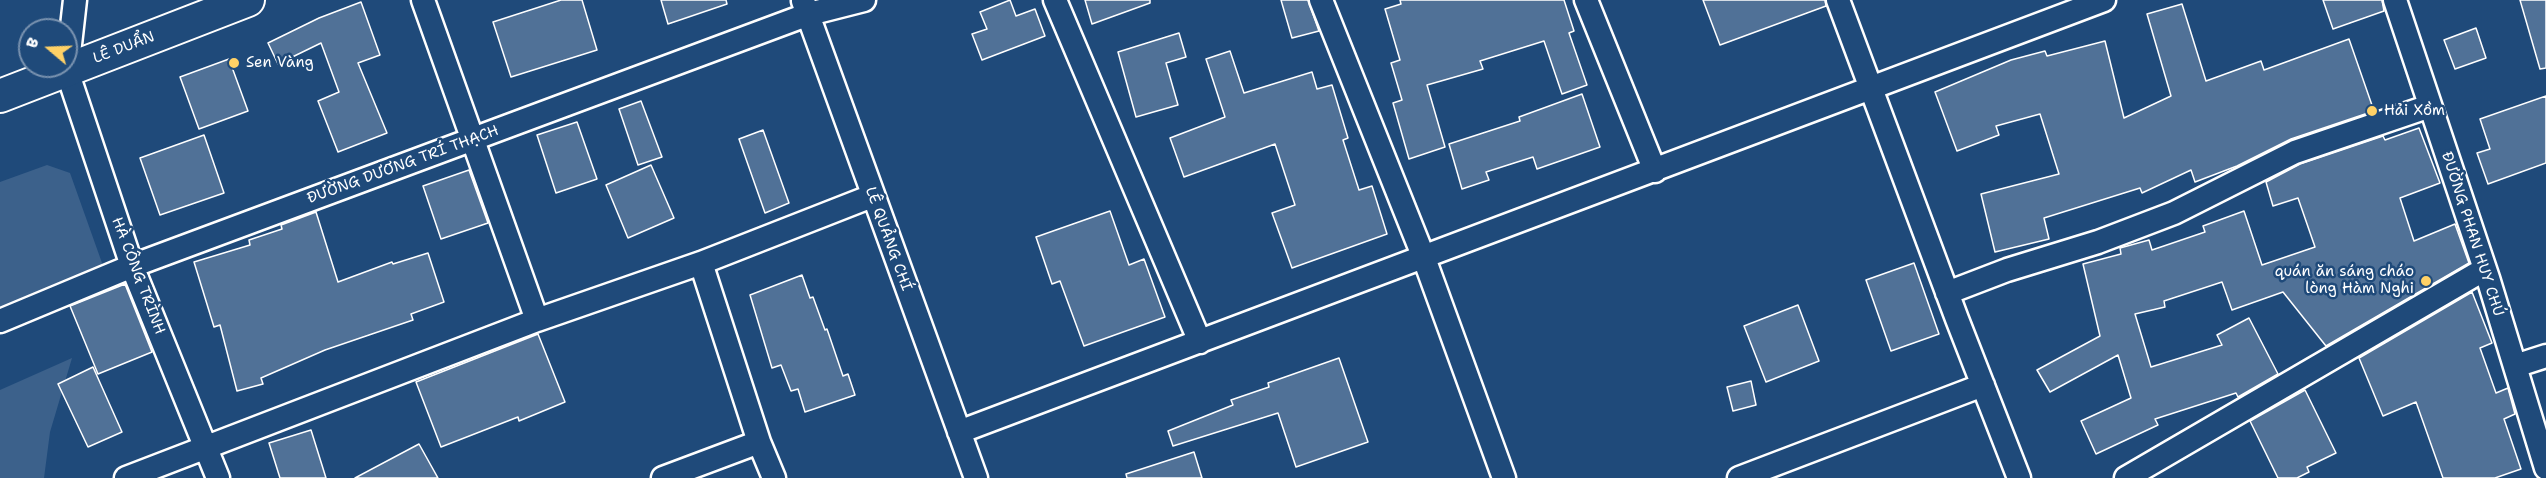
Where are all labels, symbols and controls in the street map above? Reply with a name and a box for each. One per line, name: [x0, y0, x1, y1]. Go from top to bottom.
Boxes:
north arrow: [18, 18, 78, 78]
street label: LÊ DUẨN: [91, 28, 157, 68]
text: B: [21, 35, 44, 51]
place label: Sen Vàng: [246, 54, 314, 72]
marker: Sen Vàng: [227, 56, 241, 70]
place label: Hải Xồm: [2384, 102, 2445, 120]
marker: Hải Xồm: [2365, 104, 2379, 118]
street label: ĐƯỜNG DƯƠNG TRÍ THẠCH: [305, 122, 501, 208]
street label: ĐƯỜNG PHAN HUY CHÚ: [2437, 150, 2507, 318]
street label: LÊ QUẢNG CHÍ: [861, 184, 915, 294]
street label: HÀ CÔNG TRÌNH: [107, 215, 169, 337]
place label: quán ăn sáng cháo lòng Hàm Nghi: [2275, 263, 2414, 298]
marker: quán ăn sáng cháo lòng Hàm Nghi: [2419, 274, 2433, 288]

